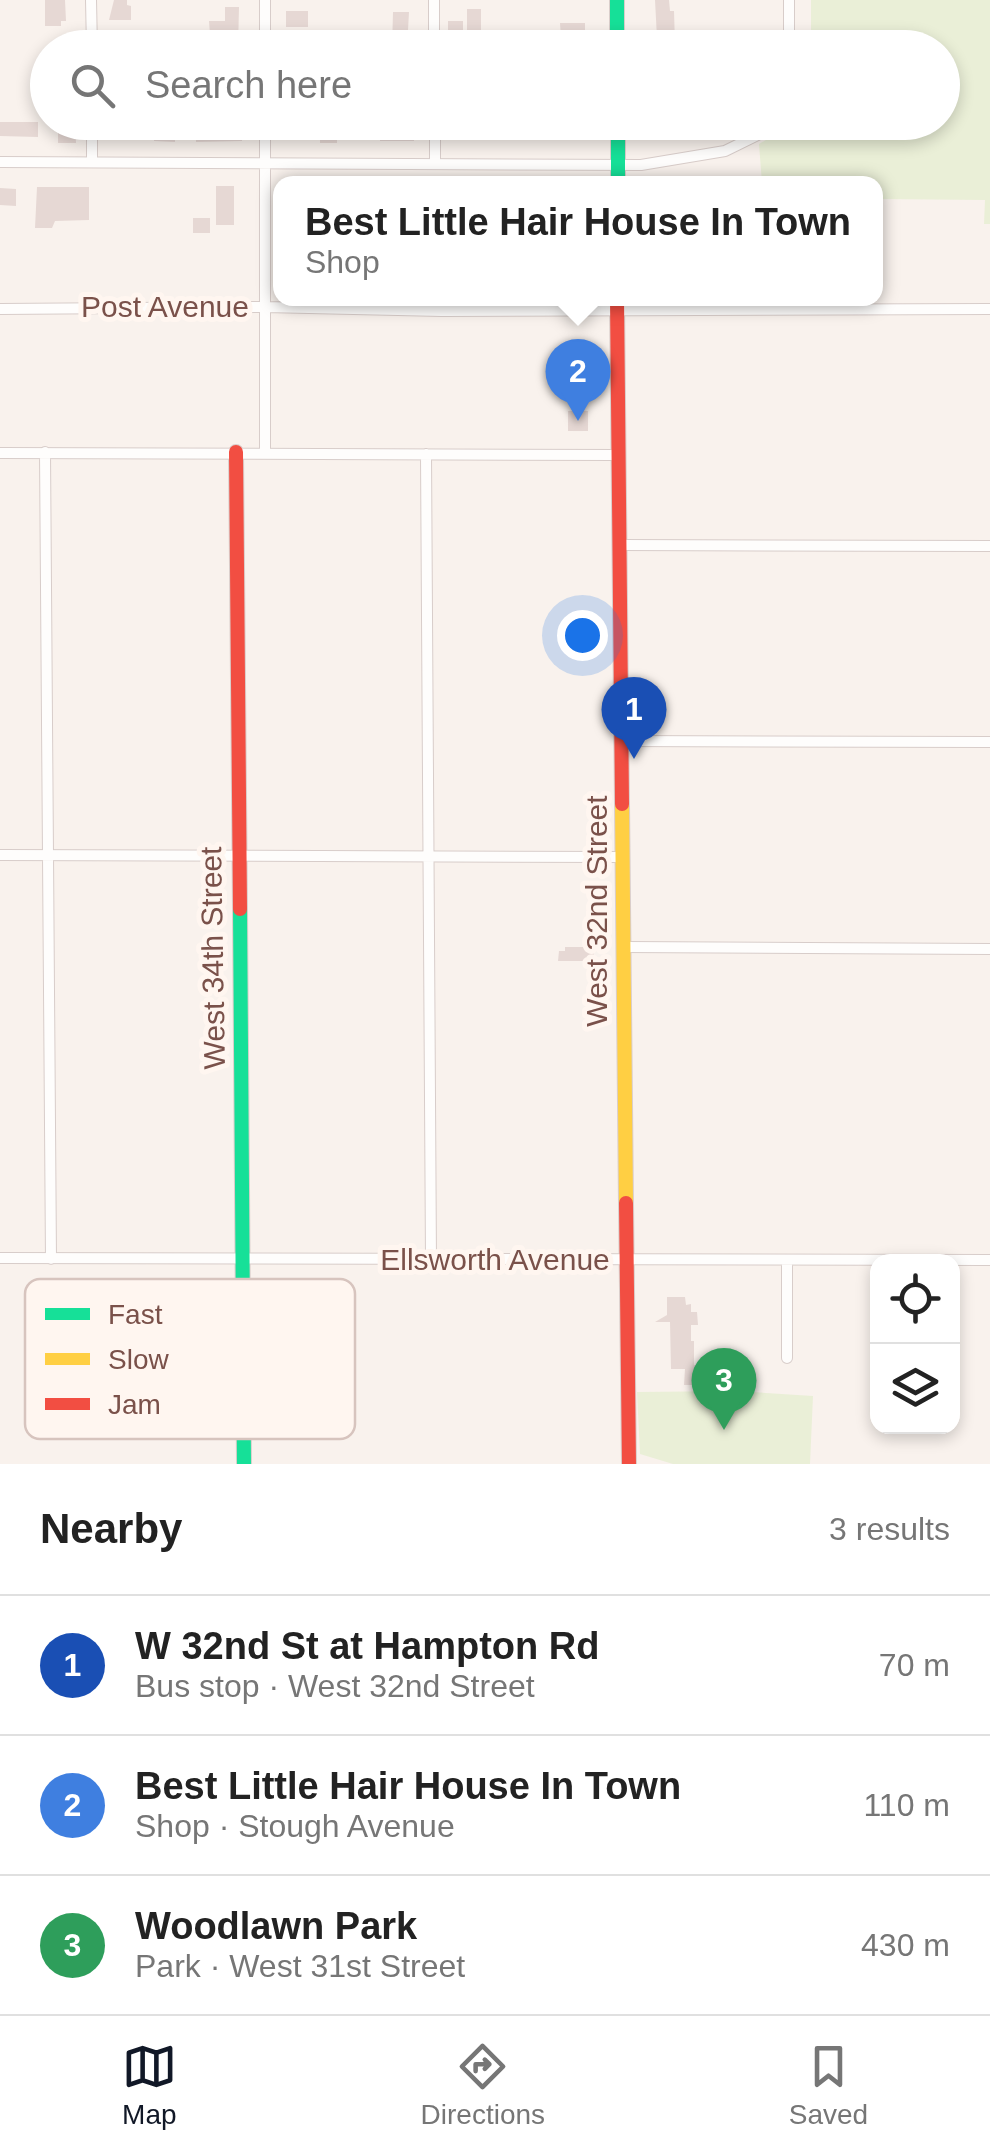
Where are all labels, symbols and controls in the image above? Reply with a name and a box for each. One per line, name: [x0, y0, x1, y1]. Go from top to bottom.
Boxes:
search box: [30, 30, 960, 140]
icon: search: [65, 58, 120, 113]
text: Search here: [145, 64, 352, 106]
popup: [273, 176, 883, 306]
text: Best Little Hair House In Town: [305, 201, 851, 243]
text: Shop: [305, 244, 380, 280]
street label: Post Avenue: [81, 290, 249, 323]
pin: 2: [546, 338, 610, 421]
your location: [557, 610, 608, 661]
pin: 1: [602, 676, 666, 759]
street label: West 32nd Street: [580, 795, 613, 1027]
street label: West 34th Street: [194, 846, 231, 1070]
street label: Ellsworth Avenue: [380, 1243, 610, 1276]
map controls: [870, 1254, 960, 1434]
button: locate: [870, 1254, 960, 1344]
legend: [25, 1279, 355, 1439]
text: Fast: [108, 1299, 163, 1330]
text: Slow: [108, 1344, 169, 1375]
button: layers: [870, 1344, 960, 1434]
pin: 3: [692, 1348, 756, 1430]
text: Jam: [108, 1389, 161, 1420]
text: Nearby: [40, 1505, 182, 1552]
text: 3 results: [829, 1511, 950, 1547]
text: W 32nd St at Hampton Rd: [135, 1625, 599, 1667]
text: 1: [64, 1647, 81, 1683]
text: 70 m: [879, 1647, 950, 1683]
text: Bus stop · West 32nd Street: [135, 1668, 535, 1704]
text: Best Little Hair House In Town: [135, 1765, 681, 1807]
text: 2: [64, 1787, 81, 1823]
text: 110 m: [863, 1787, 950, 1823]
text: Shop · Stough Avenue: [135, 1808, 455, 1844]
text: Woodlawn Park: [135, 1905, 417, 1947]
text: 3: [64, 1927, 81, 1963]
text: 430 m: [861, 1927, 950, 1963]
text: Park · West 31st Street: [135, 1948, 465, 1984]
tab: Map: [122, 2039, 177, 2131]
tab: Directions: [421, 2039, 545, 2131]
tab: Saved: [789, 2039, 868, 2131]

